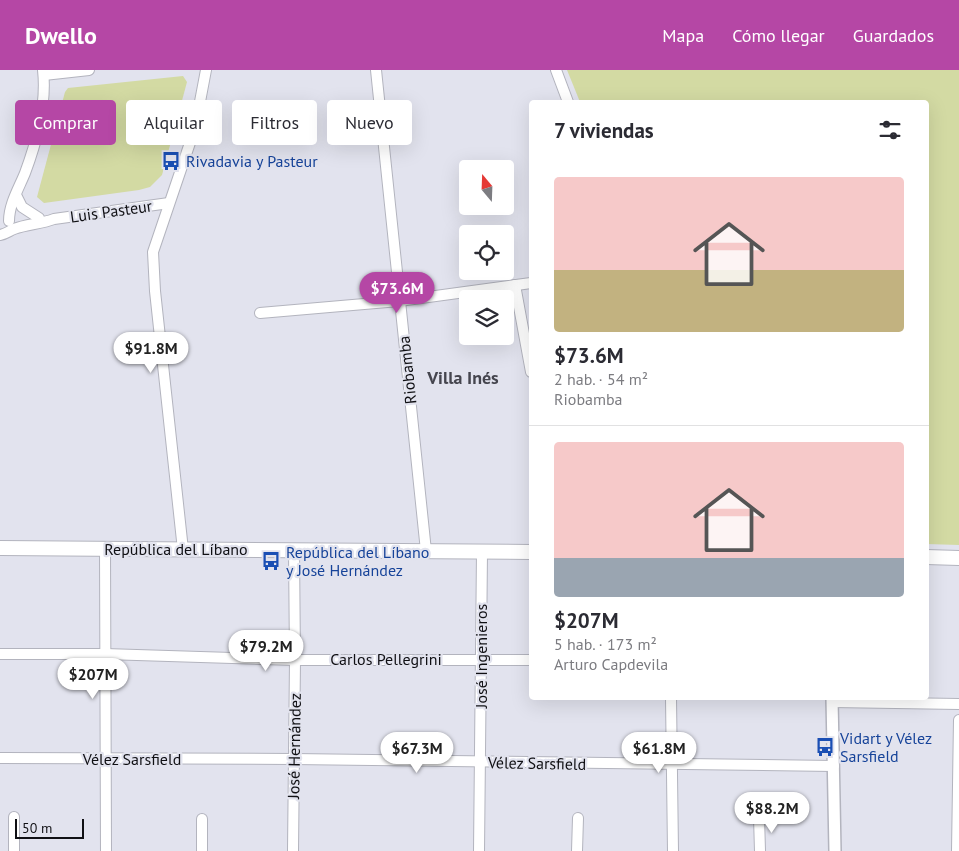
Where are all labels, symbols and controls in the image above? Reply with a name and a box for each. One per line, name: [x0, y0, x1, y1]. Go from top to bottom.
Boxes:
text: Dwello: [25, 20, 97, 51]
text: Mapa: [662, 24, 704, 47]
text: Cómo llegar: [732, 24, 825, 47]
text: Guardados: [853, 24, 934, 47]
chip: Comprar: [15, 100, 116, 145]
chip: Alquilar: [126, 100, 222, 145]
chip: Filtros: [232, 100, 317, 145]
chip: Nuevo: [327, 100, 412, 145]
icon: filters: [876, 116, 904, 144]
text: 7 viviendas: [554, 117, 654, 144]
bus stop icon: Rivadavia y Pasteur: [160, 150, 182, 172]
place label: Rivadavia y Pasteur: [186, 151, 318, 171]
north arrow: [459, 160, 514, 215]
map controls: [459, 160, 514, 345]
street label: Luis Pasteur: [69, 195, 154, 227]
icon: home: [684, 209, 774, 299]
button: locate: [459, 225, 514, 280]
pin: $73.6M: [356, 272, 438, 314]
text: $73.6M: [370, 278, 424, 298]
button: layers: [459, 290, 514, 345]
pin: $91.8M: [110, 332, 192, 374]
street label: Riobamba: [393, 335, 421, 405]
text: $91.8M: [124, 338, 178, 358]
text: $73.6M: [554, 342, 624, 369]
district label: Villa Inés: [426, 366, 499, 389]
text: 2 hab. · 54 m²: [554, 369, 648, 389]
text: Riobamba: [554, 389, 623, 409]
icon: home: [684, 475, 774, 565]
street label: República del Líbano: [104, 539, 248, 559]
place label: República del Líbano y José Hernández: [286, 542, 429, 580]
bus stop icon: República del Líbano y José Hernández: [260, 550, 282, 572]
street label: José Ingenieros: [471, 604, 491, 709]
text: $207M: [554, 607, 618, 634]
pin: $79.2M: [225, 630, 307, 672]
text: 5 hab. · 173 m²: [554, 634, 657, 654]
text: $79.2M: [239, 636, 293, 656]
street label: Carlos Pellegrini: [330, 649, 442, 669]
text: Arturo Capdevila: [554, 654, 668, 674]
pin: $207M: [58, 658, 128, 700]
text: $207M: [68, 664, 118, 684]
street label: José Hernández: [283, 693, 305, 800]
place label: Vidart y Vélez Sarsfield: [839, 728, 932, 766]
pin: $67.3M: [376, 732, 458, 774]
pin: $61.8M: [618, 732, 700, 774]
bus stop icon: Vidart y Vélez Sarsfield: [814, 736, 836, 758]
text: $67.3M: [391, 738, 443, 758]
text: $61.8M: [632, 738, 686, 758]
street label: Vélez Sarsfield: [82, 749, 181, 769]
street label: Vélez Sarsfield: [487, 752, 586, 774]
pin: $88.2M: [731, 792, 813, 834]
text: $88.2M: [745, 798, 799, 818]
scale bar: [15, 816, 84, 839]
text: 50 m: [22, 819, 52, 837]

